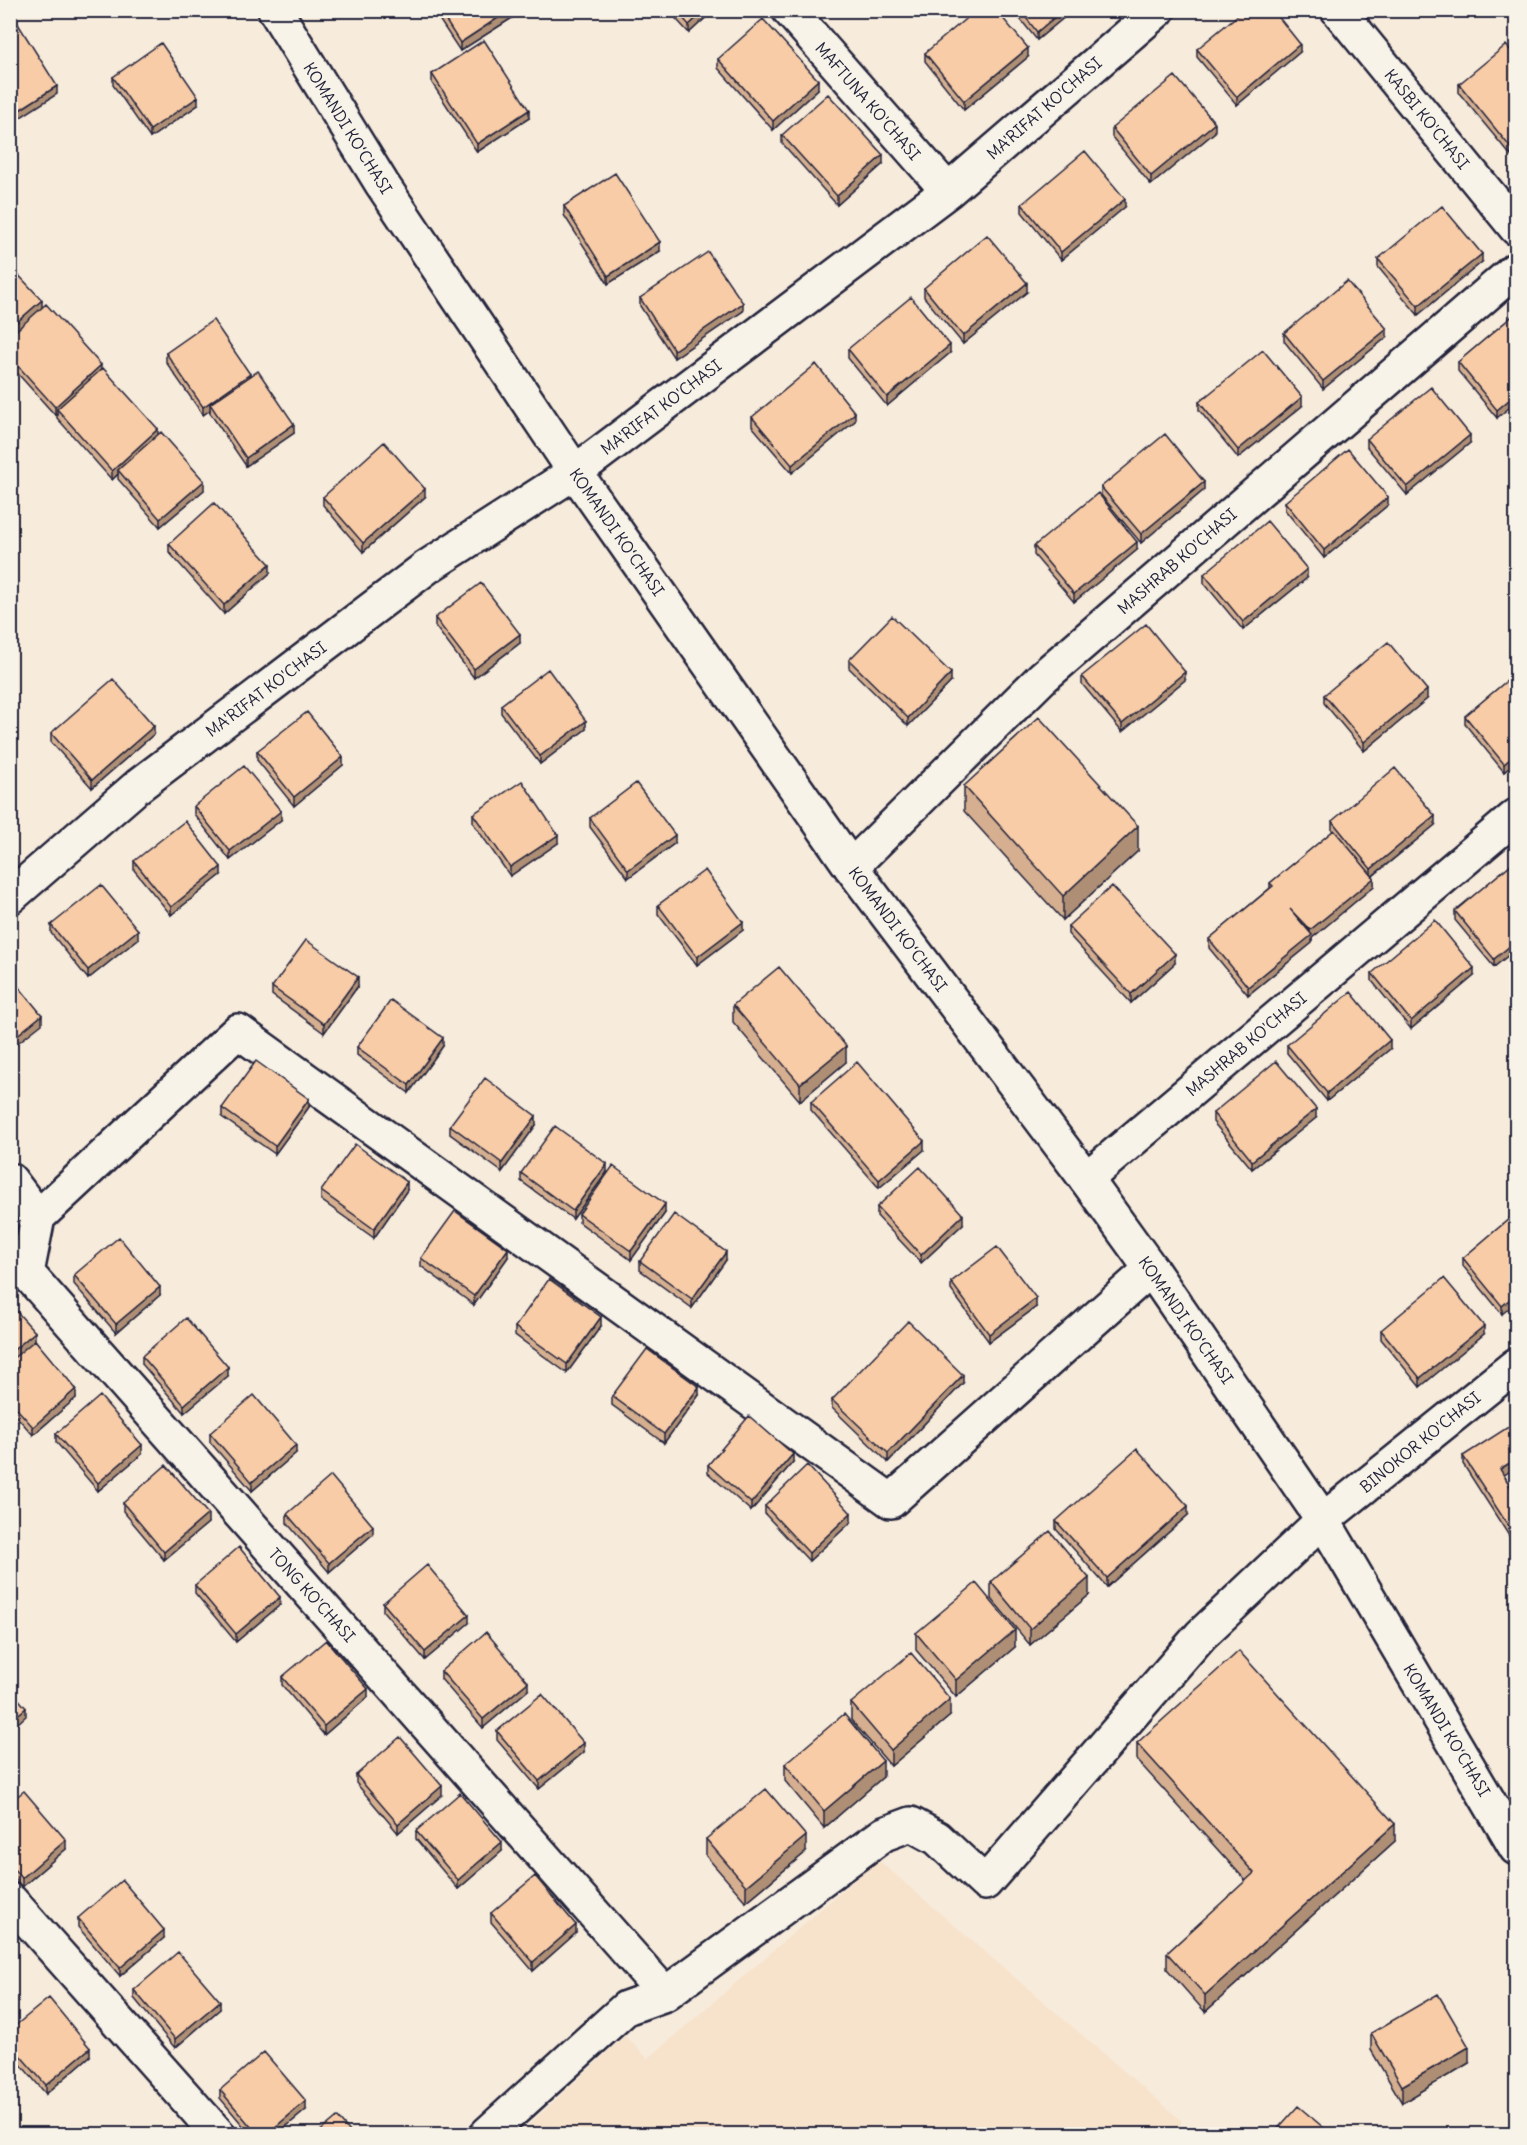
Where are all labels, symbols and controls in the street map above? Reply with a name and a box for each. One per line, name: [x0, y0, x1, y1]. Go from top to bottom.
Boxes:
street label: MAFTUNA KO'CHASI: [811, 38, 925, 164]
street label: MA'RIFAT KO'CHASI: [982, 53, 1106, 163]
street label: KOMANDI KO‘CHASI: [299, 58, 397, 198]
street label: KASBI KO'CHASI: [1380, 65, 1474, 173]
street label: MA'RIFAT KO'CHASI: [597, 355, 725, 459]
street label: KOMANDI KO‘CHASI: [565, 464, 669, 600]
street label: MASHRAB KO'CHASI: [1113, 504, 1241, 618]
street label: MA'RIFAT KO'CHASI: [202, 637, 330, 741]
street label: KOMANDI KO‘CHASI: [844, 863, 952, 996]
street label: MASHRAB KO'CHASI: [1182, 988, 1310, 1100]
street label: KOMANDI KO‘CHASI: [1134, 1252, 1238, 1388]
street label: BINOKOR KO'CHASI: [1356, 1387, 1484, 1497]
street label: TONG KO'CHASI: [265, 1544, 359, 1646]
street label: KOMANDI KO‘CHASI: [1399, 1660, 1495, 1800]

